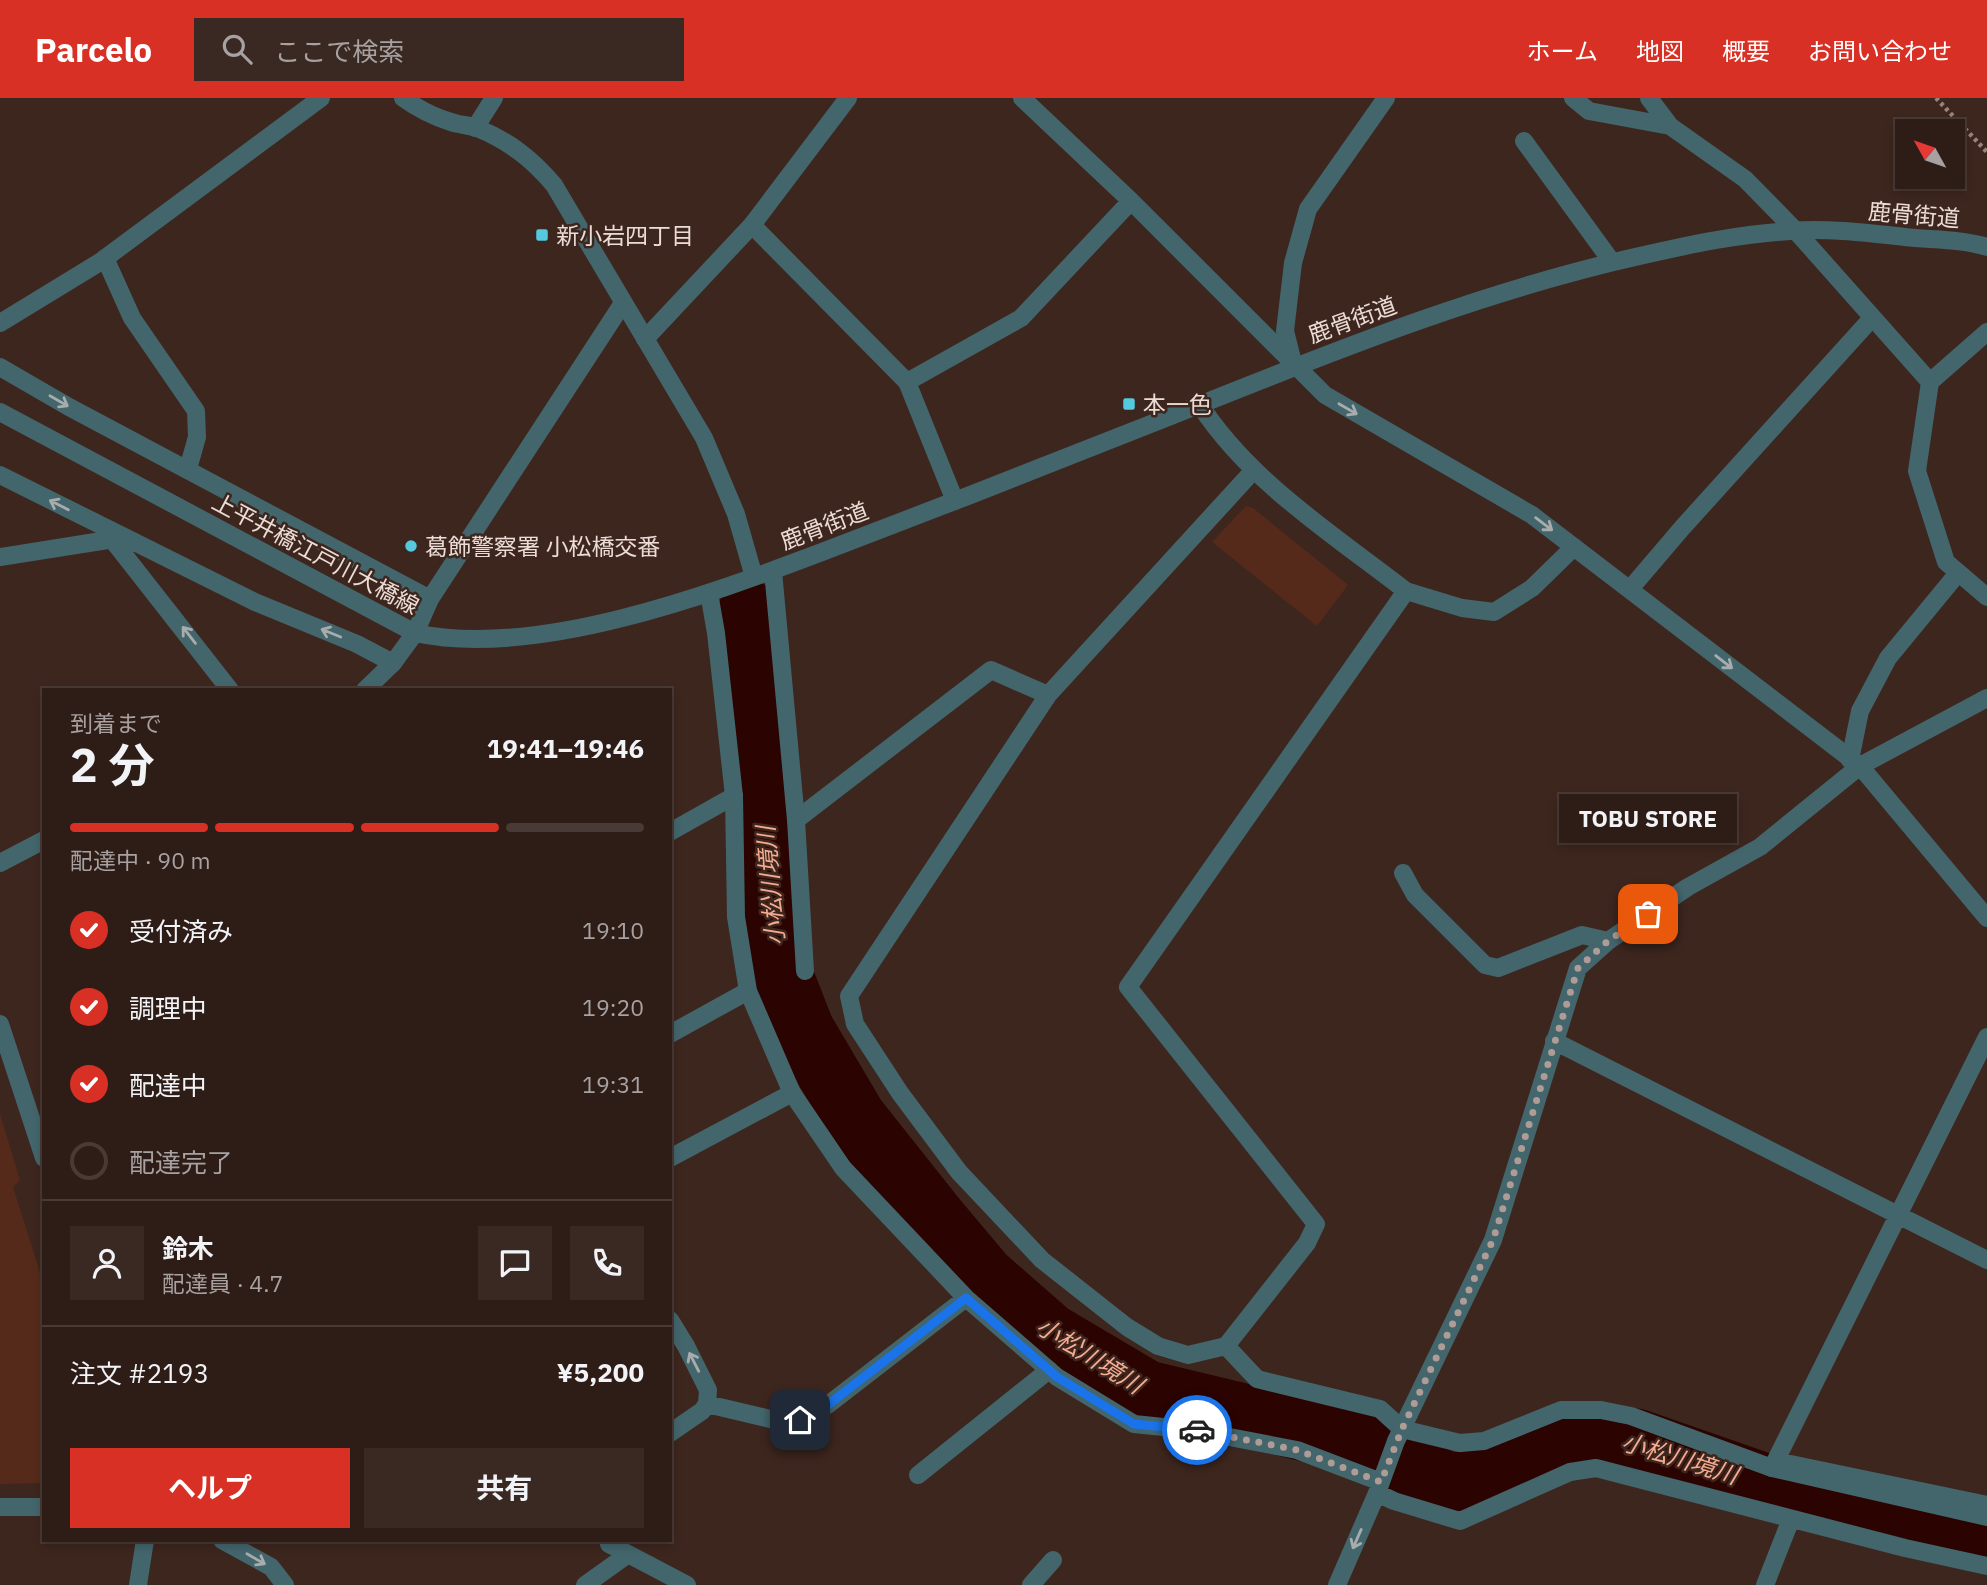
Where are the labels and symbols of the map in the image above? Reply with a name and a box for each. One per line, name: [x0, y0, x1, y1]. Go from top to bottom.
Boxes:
north arrow: [1895, 119, 1965, 189]
street label: 鹿骨街道: [1867, 195, 1961, 233]
place label: 新小岩四丁目: [556, 220, 694, 250]
marker: 新小岩四丁目: [534, 227, 550, 243]
street label: 鹿骨街道: [1304, 289, 1400, 349]
place label: 本一色: [1143, 389, 1212, 419]
one-way arrow: [49, 394, 69, 408]
marker: 本一色: [1121, 396, 1137, 412]
one-way arrow: [1337, 402, 1357, 416]
street label: 上平井橋江戸川大橋線: [207, 486, 425, 620]
street label: 鹿骨街道: [776, 495, 872, 555]
one-way arrow: [49, 497, 70, 511]
one-way arrow: [1534, 517, 1553, 531]
place label: 葛飾警察署 小松橋交番: [425, 531, 660, 561]
marker: 葛飾警察署 小松橋交番: [403, 538, 419, 554]
one-way arrow: [321, 626, 343, 639]
one-way arrow: [181, 627, 196, 645]
one-way arrow: [1715, 655, 1733, 670]
callout: TOBU STORE: [1559, 795, 1737, 844]
water label: 小松川境川: [749, 822, 791, 947]
pin: [1618, 884, 1678, 944]
water label: 小松川境川: [1031, 1310, 1152, 1402]
one-way arrow: [687, 1352, 701, 1373]
pin: [770, 1390, 830, 1450]
courier: [1162, 1395, 1232, 1465]
water label: 小松川境川: [1618, 1425, 1745, 1492]
one-way arrow: [1350, 1528, 1363, 1549]
one-way arrow: [246, 1552, 266, 1566]

